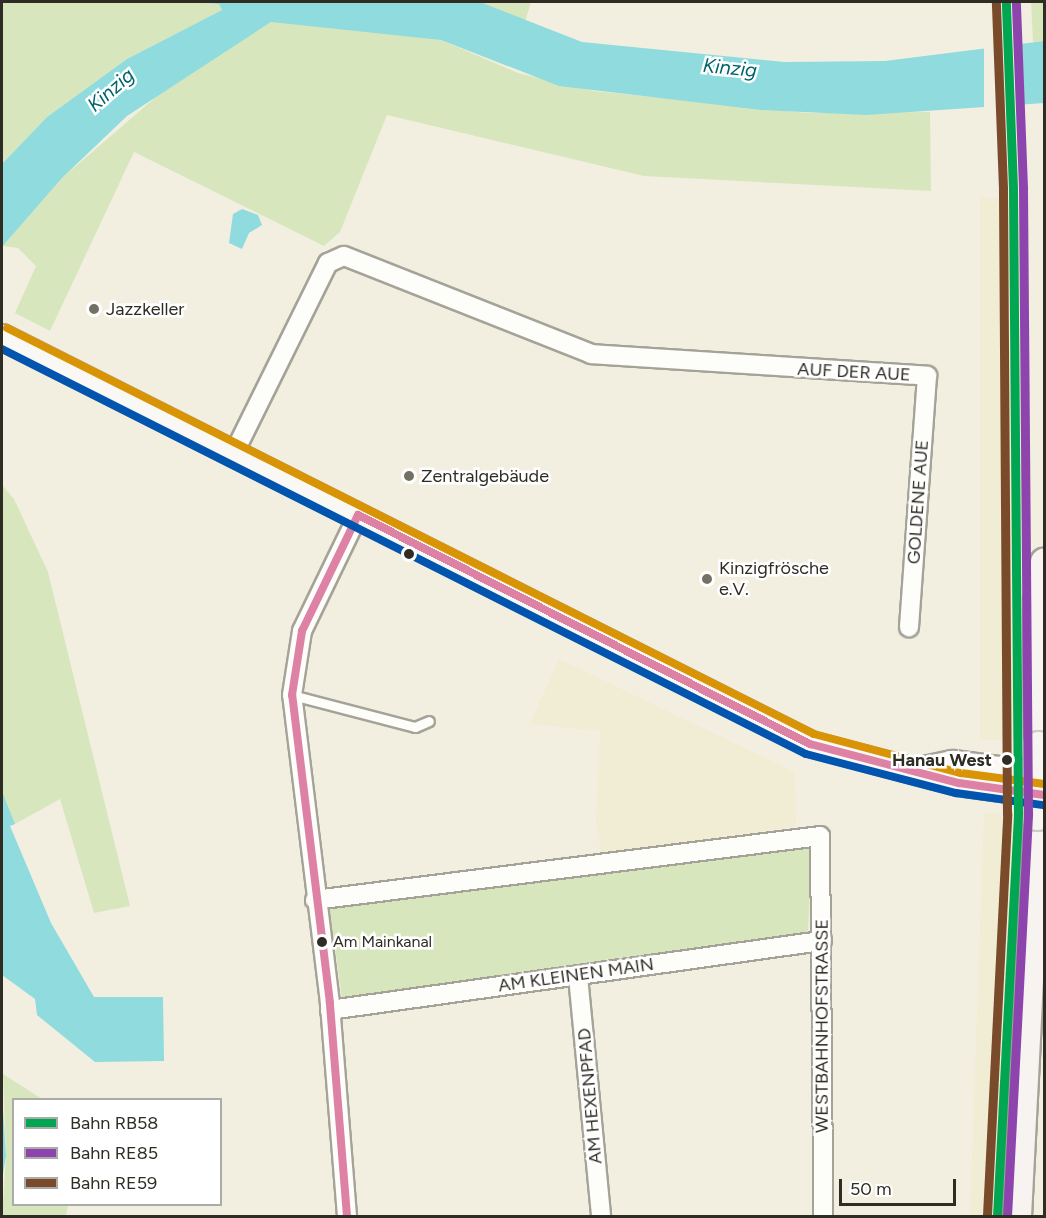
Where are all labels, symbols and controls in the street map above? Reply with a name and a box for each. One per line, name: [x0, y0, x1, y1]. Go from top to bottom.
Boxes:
water label: Kinzig: [702, 53, 758, 83]
water label: Kinzig: [83, 63, 139, 117]
place label: Jazzkeller: [106, 298, 184, 320]
marker: Jazzkeller: [87, 302, 101, 316]
street label: AUF DER AUE: [797, 358, 911, 386]
street label: GOLDENE AUE: [903, 439, 933, 565]
place label: Zentralgebäude: [421, 465, 549, 487]
marker: Zentralgebäude: [402, 469, 416, 483]
unlabelled marker: [403, 548, 415, 560]
place label: Kinzigfrösche e.V.: [719, 558, 829, 600]
marker: Kinzigfrösche e.V.: [700, 572, 714, 586]
place label: Hanau West: [892, 749, 992, 771]
marker: Hanau West: [997, 750, 1017, 770]
street label: WESTBAHNHOFSTRASSE: [811, 919, 833, 1133]
place label: Am Mainkanal: [333, 932, 432, 952]
marker: Am Mainkanal: [316, 936, 328, 948]
street label: AM KLEINEN MAIN: [497, 953, 655, 997]
street label: AM HEXENPFAD: [573, 1027, 607, 1165]
legend: [12, 1098, 222, 1206]
text: Bahn RB58: [70, 1112, 158, 1134]
text: Bahn RE85: [70, 1142, 158, 1164]
scale bar: [842, 1167, 959, 1205]
text: Bahn RE59: [70, 1172, 157, 1194]
text: 50 m: [850, 1178, 892, 1200]

